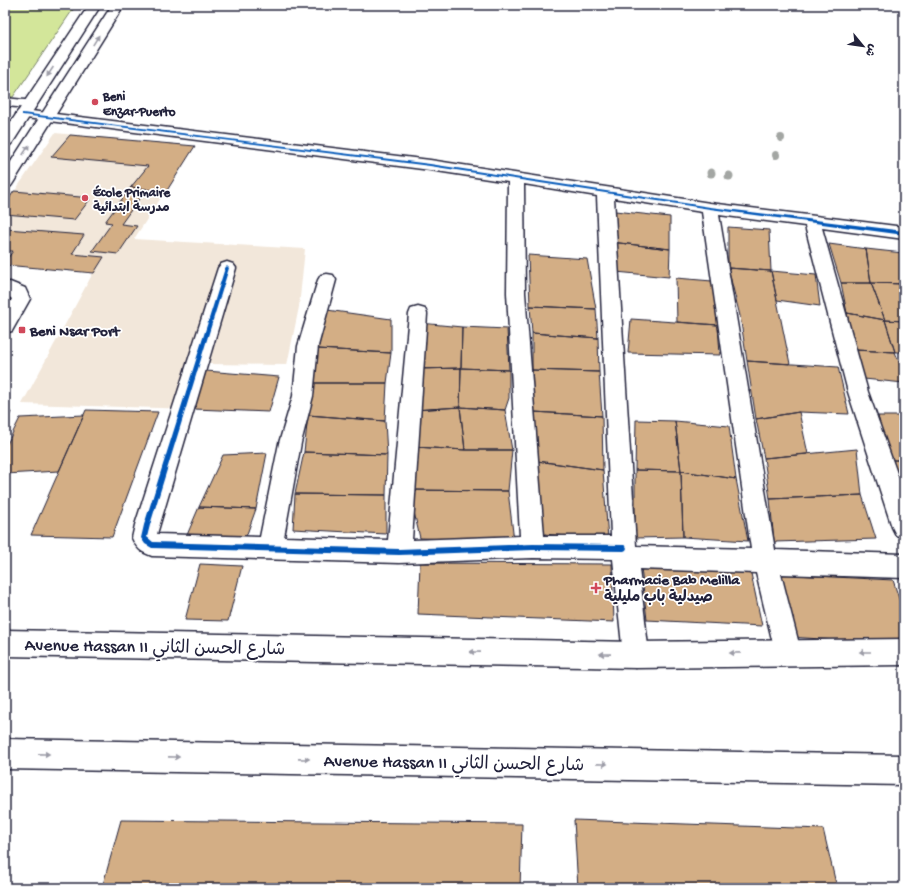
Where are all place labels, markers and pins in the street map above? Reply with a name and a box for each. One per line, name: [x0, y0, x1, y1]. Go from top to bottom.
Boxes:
place label: Beni Enzar-Puerto: [102, 90, 176, 120]
marker: Beni Enzar-Puerto: [90, 97, 100, 107]
place label: École Primaire مدرسة ابتدائية: [93, 185, 171, 216]
marker: École Primaire مدرسة ابتدائية: [80, 193, 90, 203]
place label: Beni Nsar Port: [29, 323, 121, 341]
marker: Beni Nsar Port: [17, 325, 27, 335]
place label: Pharmacie Bab Melilla صيدلية باب مليلية: [603, 572, 740, 607]
marker: Pharmacie Bab Melilla صيدلية باب مليلية: [591, 583, 601, 593]

